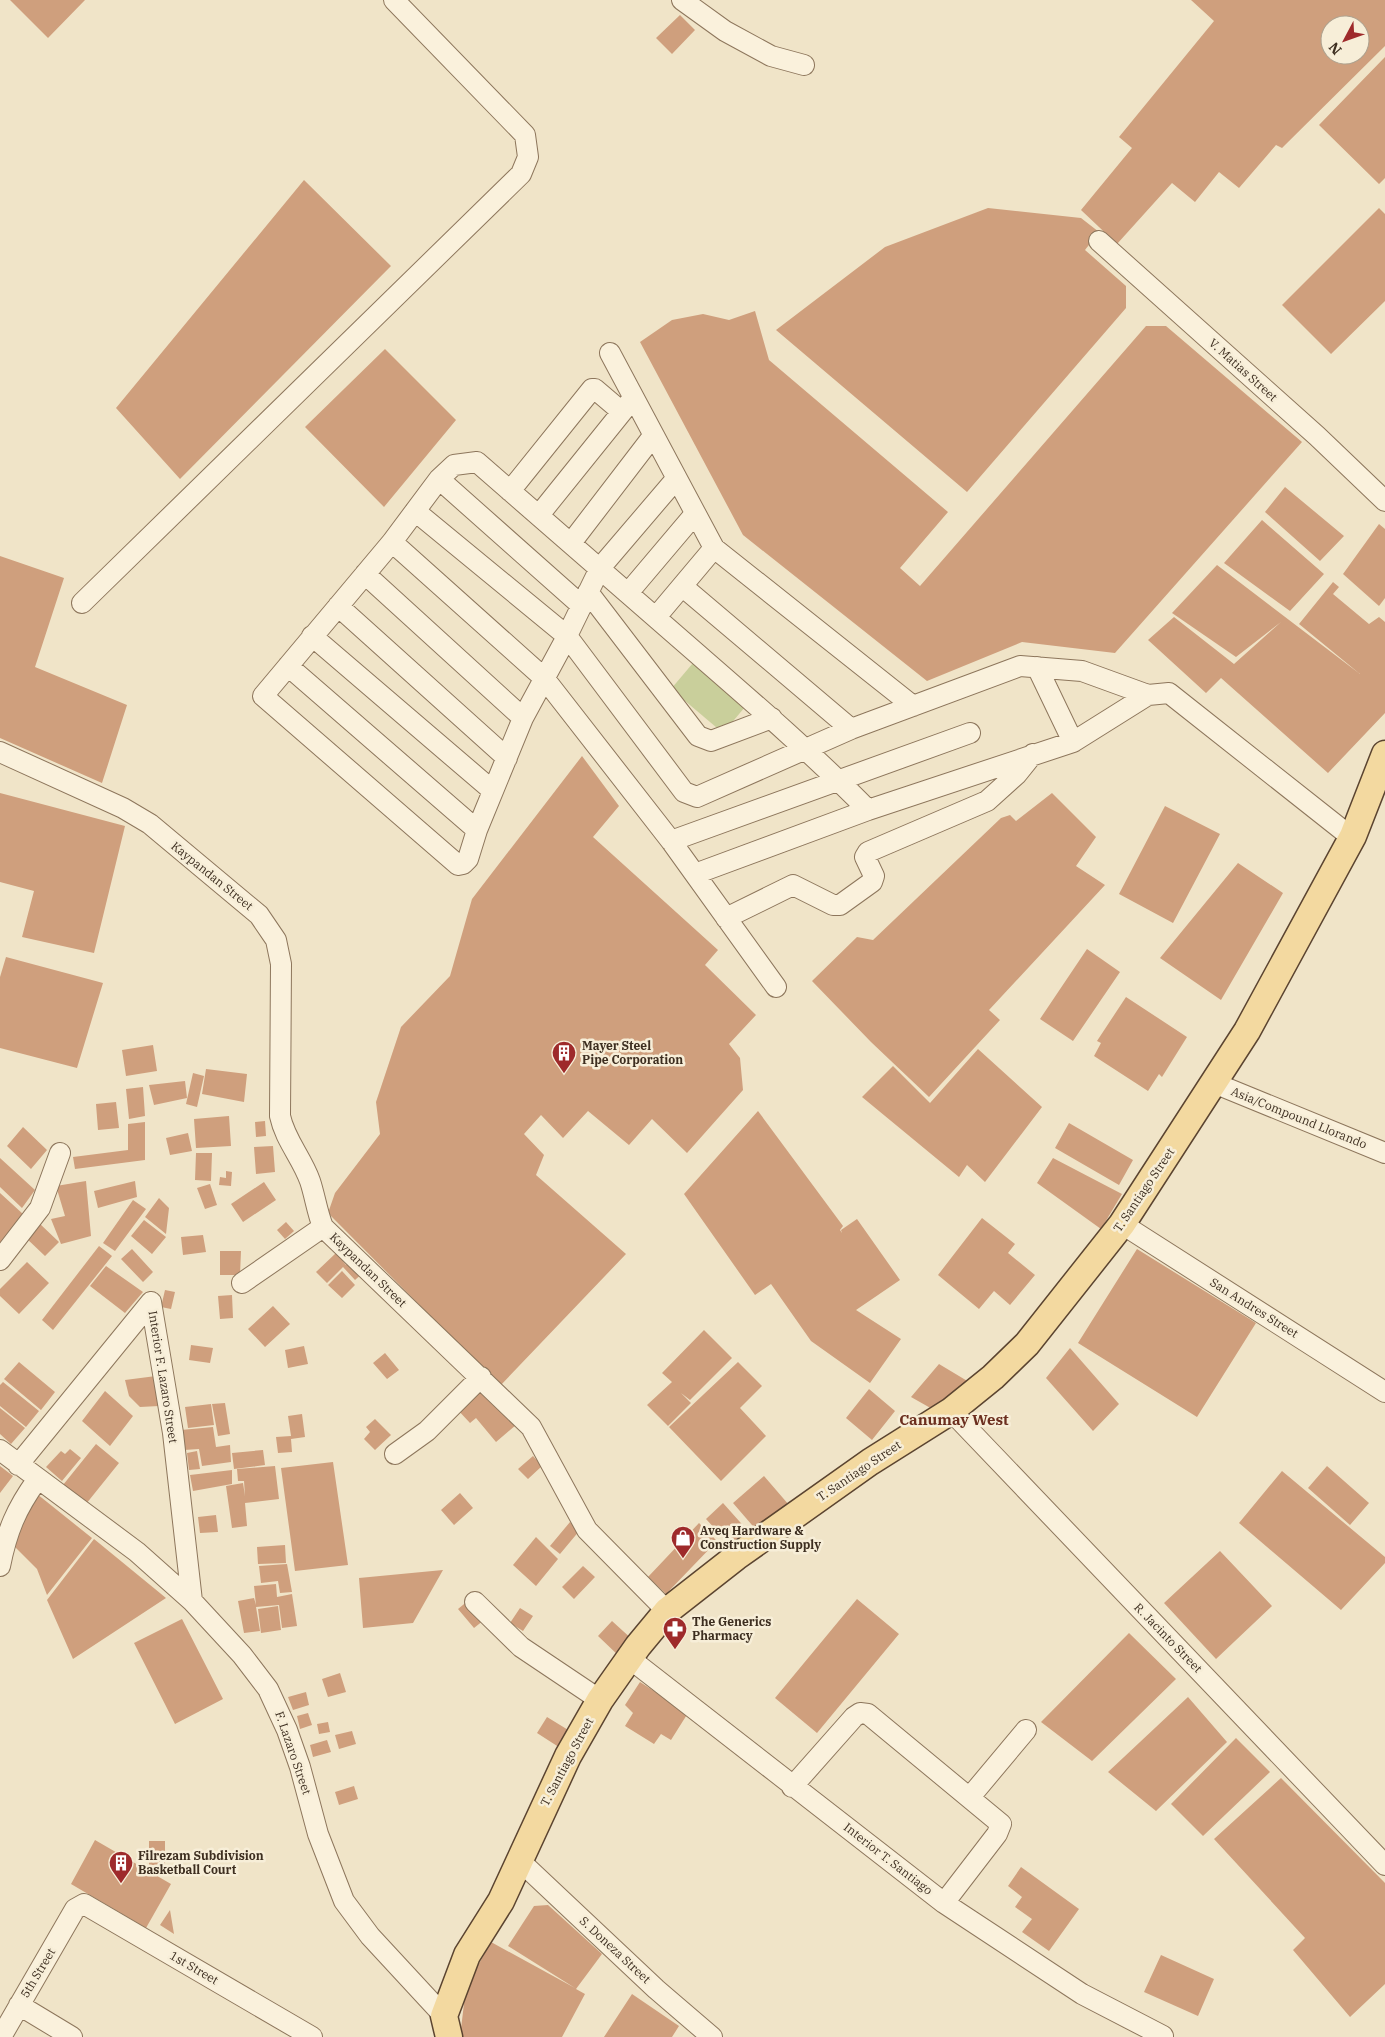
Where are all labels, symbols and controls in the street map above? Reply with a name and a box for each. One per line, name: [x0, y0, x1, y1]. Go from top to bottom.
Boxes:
north arrow: [1320, 15, 1370, 65]
text: N: [1325, 38, 1346, 59]
street label: V. Matias Street: [1206, 335, 1281, 404]
street label: Kaypandan Street: [168, 838, 256, 913]
place label: Mayer Steel Pipe Corporation: [582, 1038, 683, 1067]
building icon: Mayer Steel Pipe Corporation: [551, 1040, 577, 1074]
street label: Asia/Compound Llorando: [1229, 1083, 1369, 1152]
street label: T. Santiago Street: [1110, 1145, 1177, 1235]
street label: Kaypandan Street: [327, 1229, 410, 1310]
street label: San Andres Street: [1207, 1274, 1301, 1341]
street label: Interior F. Lazaro Street: [146, 1310, 181, 1444]
district label: Canumay West: [899, 1410, 1009, 1429]
street label: T. Santiago Street: [814, 1437, 904, 1504]
place label: Aveq Hardware & Construction Supply: [700, 1523, 821, 1552]
shop icon: Aveq Hardware & Construction Supply: [670, 1525, 696, 1559]
street label: R. Jacinto Street: [1131, 1600, 1206, 1676]
place label: The Generics Pharmacy: [692, 1614, 771, 1643]
pharmacy icon: The Generics Pharmacy: [662, 1616, 688, 1650]
street label: F. Lazaro Street: [272, 1709, 315, 1797]
street label: T. Santiago Street: [537, 1715, 596, 1809]
street label: Interior T. Santiago: [841, 1819, 936, 1898]
place label: Filrezam Subdivision Basketball Court: [138, 1848, 264, 1877]
building icon: Filrezam Subdivision Basketball Court: [108, 1850, 134, 1884]
street label: S. Doneza Street: [577, 1913, 654, 1986]
street label: 5th Street: [17, 1945, 58, 2000]
street label: 1st Street: [167, 1948, 221, 1987]

